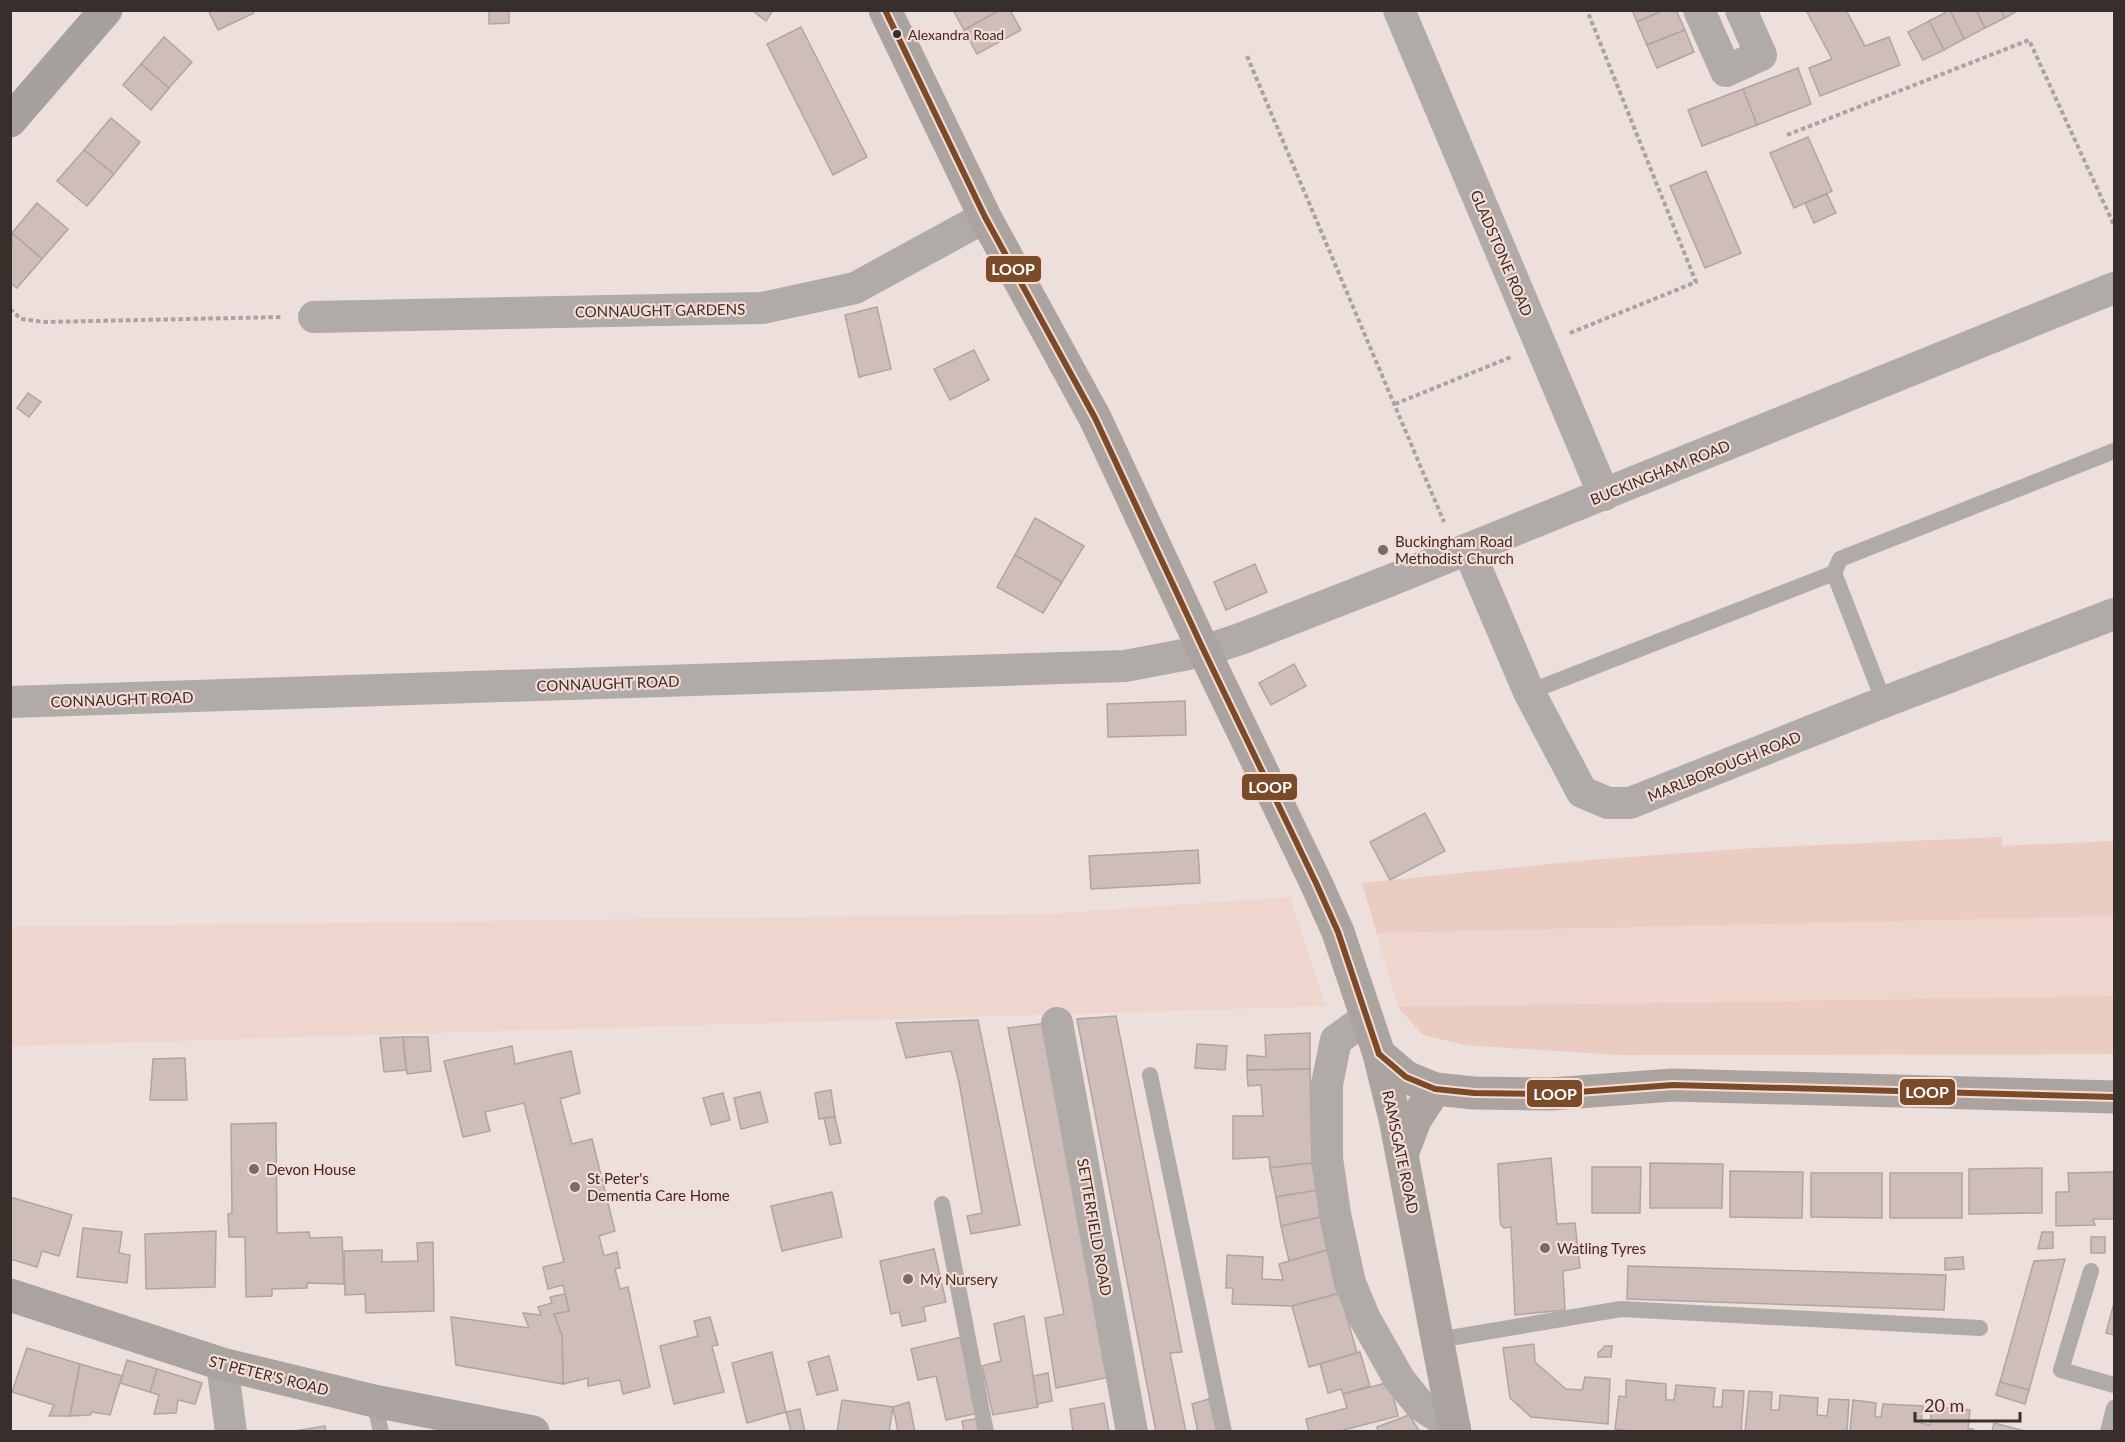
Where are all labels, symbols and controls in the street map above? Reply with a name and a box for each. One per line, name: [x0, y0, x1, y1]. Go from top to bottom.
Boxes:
place label: Alexandra Road: [908, 26, 1004, 43]
marker: Alexandra Road: [891, 28, 903, 40]
street label: GLADSTONE ROAD: [1467, 187, 1537, 319]
line badge: LOOP: [985, 255, 1042, 283]
text: LOOP: [991, 259, 1035, 278]
street label: CONNAUGHT GARDENS: [575, 300, 745, 320]
street label: BUCKINGHAM ROAD: [1587, 436, 1733, 508]
place label: Buckingham Road Methodist Church: [1395, 532, 1514, 567]
marker: Buckingham Road Methodist Church: [1376, 543, 1390, 557]
street label: CONNAUGHT ROAD: [536, 672, 680, 694]
street label: CONNAUGHT ROAD: [50, 688, 194, 710]
street label: MARLBOROUGH ROAD: [1645, 727, 1803, 805]
line badge: LOOP: [1241, 773, 1298, 801]
text: LOOP: [1248, 777, 1292, 796]
line badge: LOOP: [1899, 1078, 1956, 1106]
line badge: LOOP: [1526, 1079, 1583, 1108]
text: LOOP: [1905, 1082, 1949, 1101]
text: LOOP: [1533, 1084, 1577, 1103]
street label: RAMSGATE ROAD: [1379, 1089, 1423, 1215]
street label: SETTERFIELD ROAD: [1074, 1157, 1116, 1297]
place label: Devon House: [266, 1160, 356, 1178]
marker: Devon House: [247, 1162, 261, 1176]
place label: St Peter's Dementia Care Home: [587, 1169, 730, 1204]
marker: St Peter's Dementia Care Home: [568, 1180, 582, 1194]
place label: Watling Tyres: [1557, 1239, 1646, 1257]
marker: Watling Tyres: [1538, 1241, 1552, 1255]
place label: My Nursery: [920, 1270, 998, 1288]
marker: My Nursery: [901, 1272, 915, 1286]
street label: ST PETER'S ROAD: [207, 1351, 331, 1399]
scale bar: [1915, 1385, 2020, 1423]
text: 20 m: [1924, 1394, 1964, 1416]

